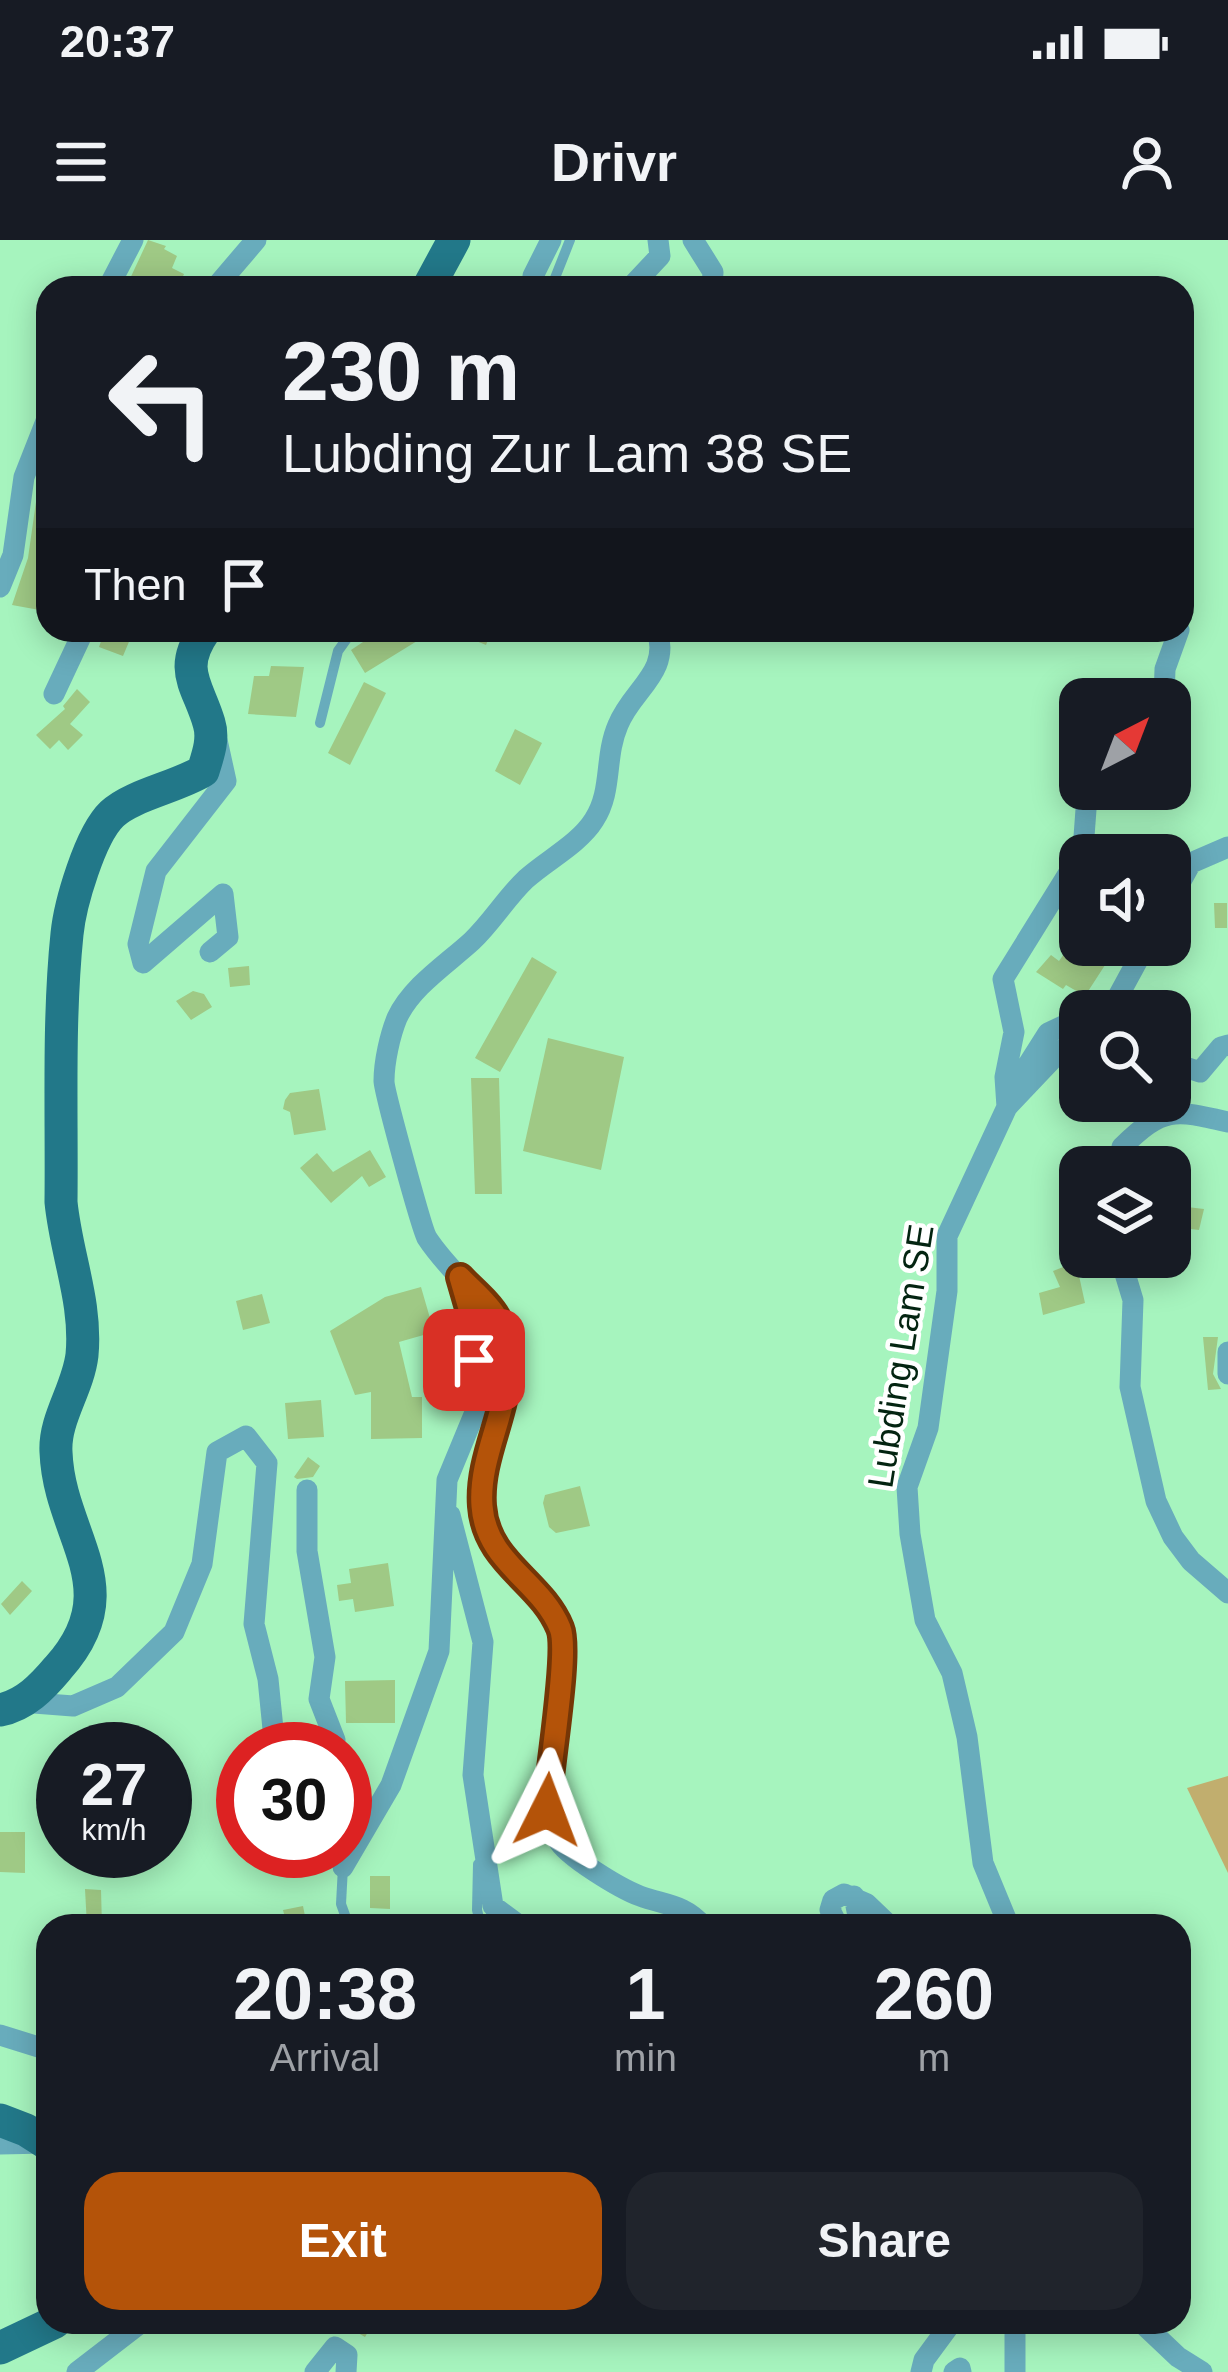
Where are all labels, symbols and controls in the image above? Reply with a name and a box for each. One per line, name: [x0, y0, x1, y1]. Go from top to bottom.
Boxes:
text: 20:37: [60, 16, 175, 67]
icon: menu: [48, 129, 114, 195]
icon: person: [1114, 129, 1180, 195]
text: Drivr: [551, 132, 677, 192]
icon: left: [84, 324, 240, 480]
text: 230 m: [282, 324, 520, 418]
text: Lubding Zur Lam 38 SE: [282, 423, 852, 483]
icon: arrive: [211, 552, 277, 618]
text: Then: [84, 559, 187, 610]
north arrow: [1059, 678, 1191, 810]
map controls: [1059, 678, 1191, 1278]
button: sound: [1059, 834, 1191, 966]
button: search: [1059, 990, 1191, 1122]
button: layers: [1059, 1146, 1191, 1278]
street label: Lubding Lam SE: [859, 1221, 942, 1491]
pin: [423, 1309, 525, 1411]
icon: arrive: [441, 1327, 507, 1393]
speed limit sign: 30: [216, 1722, 372, 1878]
position arrow: [484, 1747, 610, 1873]
text: 27: [81, 1751, 147, 1818]
text: km/h: [81, 1813, 147, 1846]
text: 20:38: [233, 1954, 417, 2034]
text: 1: [625, 1954, 666, 2034]
text: 260: [874, 1954, 994, 2034]
text: Arrival: [270, 2036, 380, 2079]
text: min: [614, 2036, 677, 2079]
text: m: [918, 2036, 950, 2079]
button: Exit: [84, 2172, 602, 2310]
button: Share: [626, 2172, 1143, 2310]

